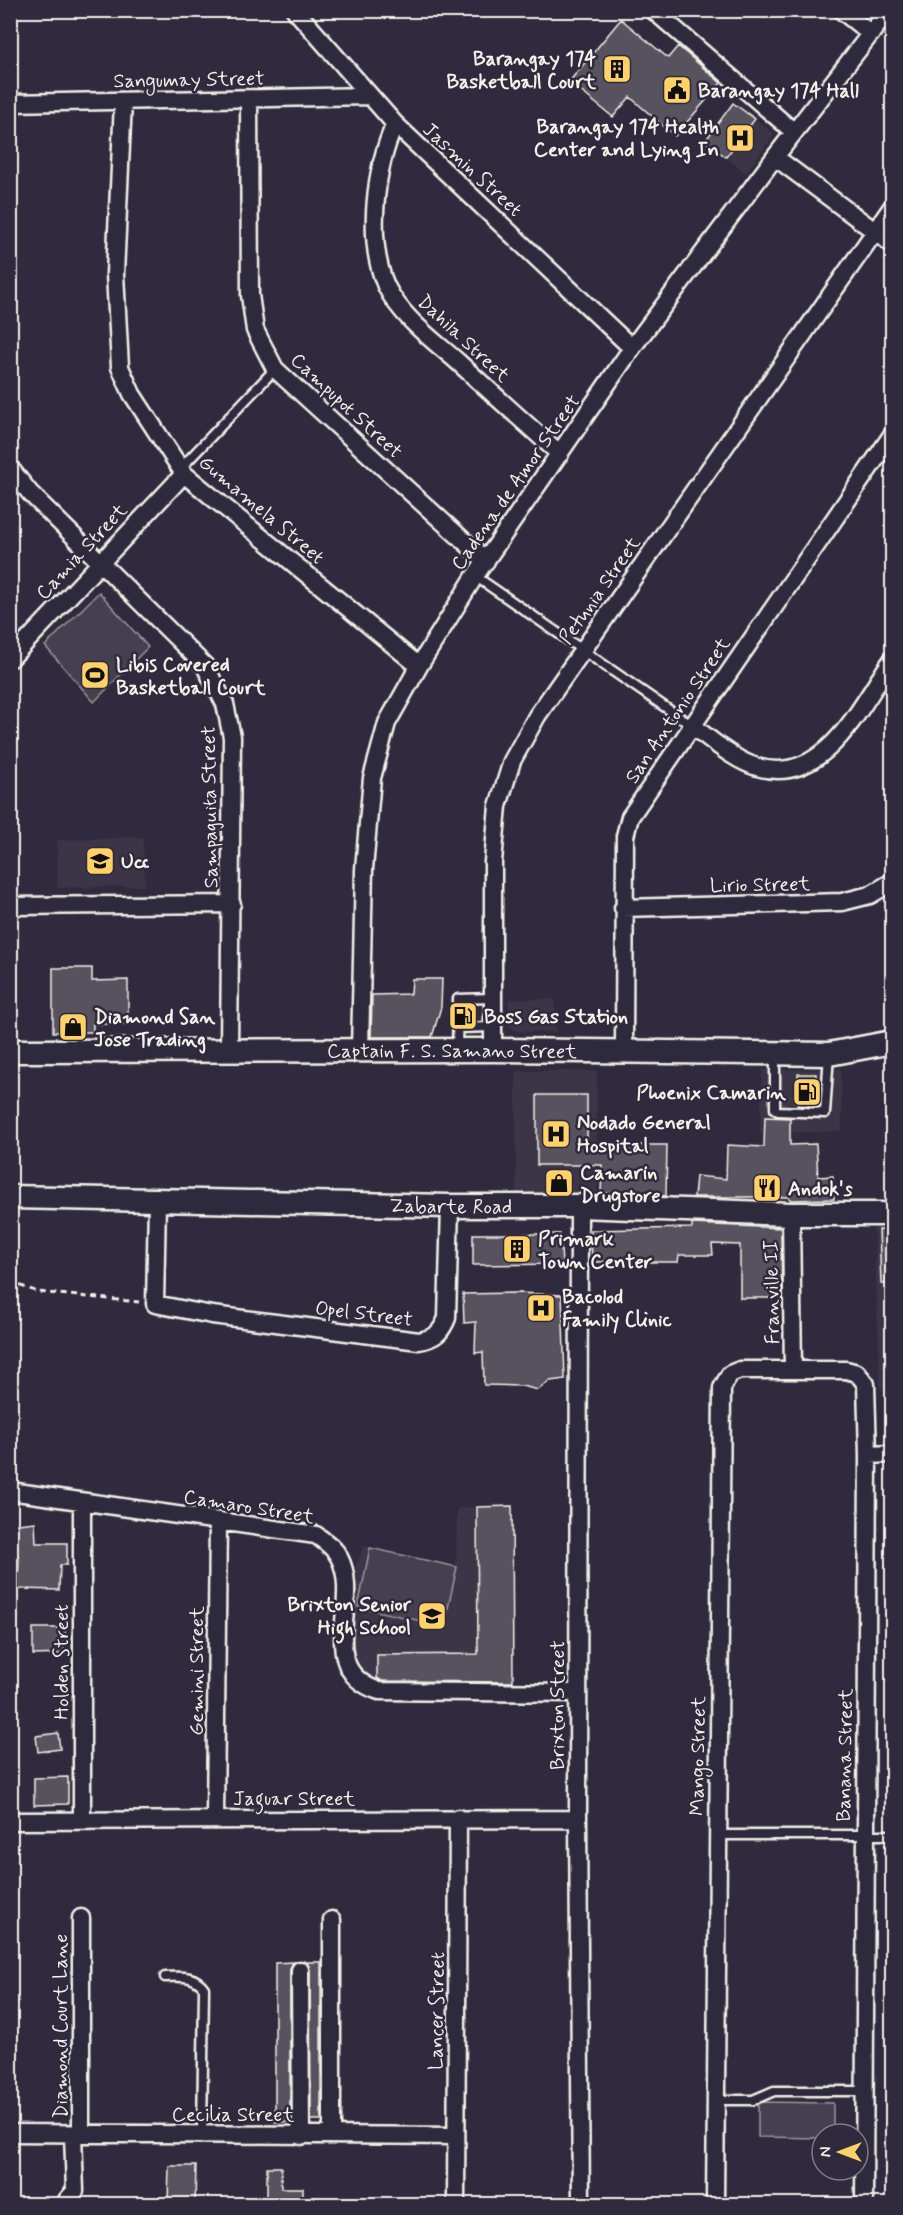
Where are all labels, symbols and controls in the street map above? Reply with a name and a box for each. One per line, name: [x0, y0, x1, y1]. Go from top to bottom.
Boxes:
place label: Barangay 174 Basketball Court: [446, 46, 597, 96]
building icon: Barangay 174 Basketball Court: [601, 53, 633, 85]
street label: Sangumay Street: [113, 66, 265, 96]
public building icon: Barangay 174 Hall: [661, 74, 693, 106]
place label: Barangay 174 Hall: [698, 78, 859, 105]
place label: Barangay 174 Health Center and Lying In: [534, 114, 719, 164]
street label: Jasmin Street: [416, 117, 528, 223]
hospital icon: Barangay 174 Health Center and Lying In: [724, 122, 756, 154]
street label: Dahila Street: [411, 289, 515, 389]
street label: Campupot Street: [284, 347, 408, 465]
street label: Cadena de Amor Street: [445, 390, 587, 576]
street label: Gumamela Street: [192, 449, 330, 571]
street label: Camia Street: [30, 498, 134, 606]
street label: Petunia Street: [553, 531, 648, 650]
street label: San Antonio Street: [619, 632, 737, 789]
place label: Libis Covered Basketball Court: [116, 652, 267, 702]
sports icon: Libis Covered Basketball Court: [79, 659, 111, 691]
street label: Sampaguita Street: [196, 725, 225, 889]
school or university icon: Ucc: [84, 845, 116, 877]
place label: Ucc: [121, 849, 150, 876]
street label: Lirio Street: [710, 871, 811, 900]
fuel station icon: Boss Gas Station: [447, 1000, 479, 1032]
place label: Diamond San Jose Trading: [94, 1004, 216, 1054]
place label: Boss Gas Station: [484, 1004, 628, 1031]
shop icon: Diamond San Jose Trading: [57, 1011, 89, 1043]
street label: Captain F. S. Samano Street: [327, 1038, 577, 1066]
fuel station icon: Phoenix Camarin: [791, 1076, 823, 1108]
place label: Phoenix Camarin: [637, 1080, 786, 1107]
place label: Nodado General Hospital: [577, 1110, 711, 1160]
hospital icon: Nodado General Hospital: [540, 1118, 572, 1150]
place label: Camarin Drugstore: [580, 1160, 661, 1212]
shop icon: Camarin Drugstore: [543, 1167, 575, 1199]
restaurant icon: Andok's: [751, 1172, 783, 1204]
place label: Andok's: [788, 1176, 853, 1203]
street label: Zabarte Road: [389, 1193, 512, 1221]
place label: Primark Town Center: [538, 1226, 653, 1276]
building icon: Primark Town Center: [501, 1233, 533, 1265]
street label: Franville II: [758, 1239, 787, 1344]
place label: Bacolod Family Clinic: [562, 1284, 673, 1334]
hospital icon: Bacolod Family Clinic: [525, 1292, 557, 1324]
street label: Opel Street: [313, 1295, 414, 1334]
street label: Camaro Street: [181, 1484, 316, 1531]
place label: Brixton Senior High School: [288, 1592, 412, 1644]
school or university icon: Brixton Senior High School: [416, 1600, 448, 1632]
street label: Holden Street: [49, 1604, 76, 1720]
street label: Gemini Street: [184, 1606, 211, 1736]
street label: Brixton Street: [545, 1640, 572, 1770]
street label: Banana Street: [831, 1688, 860, 1822]
street label: Mango Street: [684, 1696, 714, 1816]
street label: Jaguar Street: [233, 1786, 355, 1815]
street label: Diamond Court Lane: [48, 1934, 75, 2118]
street label: Lancer Street: [423, 1952, 452, 2070]
street label: Cecilia Street: [172, 2102, 295, 2129]
north arrow: [810, 2122, 870, 2182]
text: N: [816, 2147, 837, 2157]

